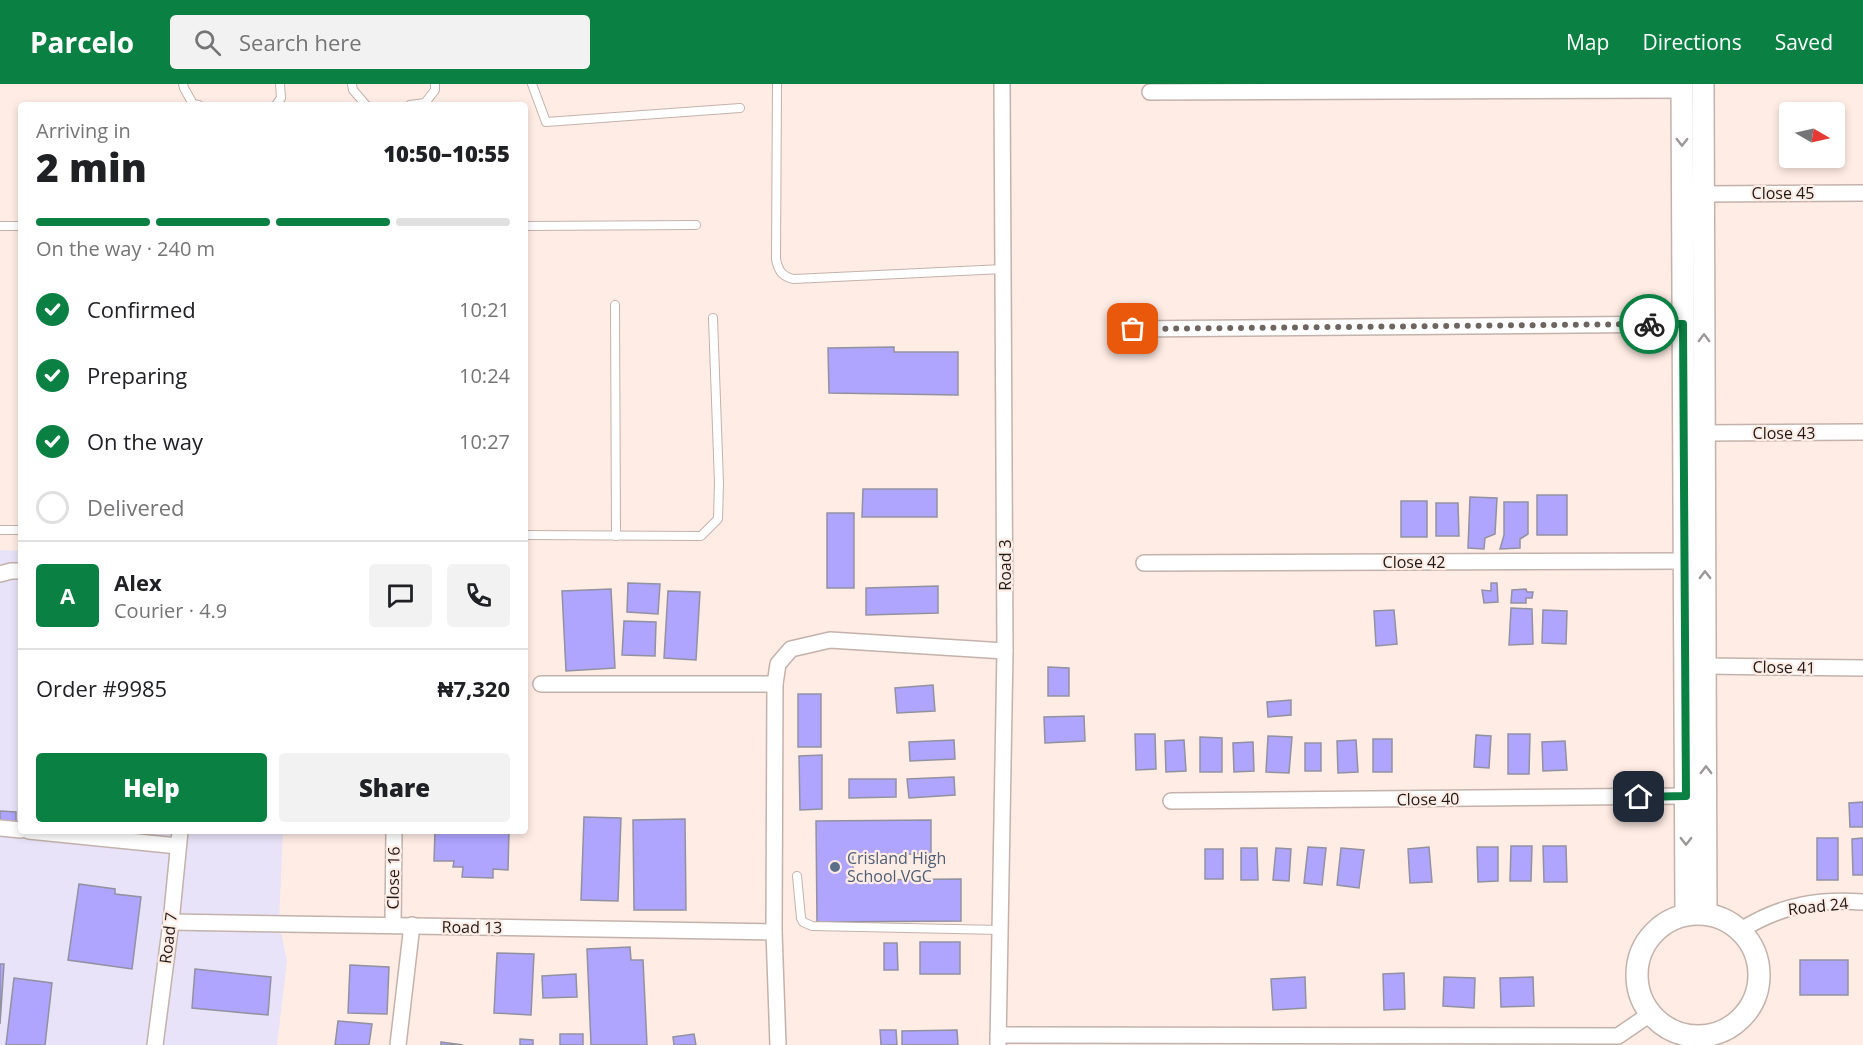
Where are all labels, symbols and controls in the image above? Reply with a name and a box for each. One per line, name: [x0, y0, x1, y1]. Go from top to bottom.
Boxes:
search box: [170, 15, 590, 69]
text: Parcelo: [30, 23, 134, 61]
icon: search: [191, 26, 224, 59]
text: Search here: [239, 27, 362, 57]
text: Map: [1566, 28, 1609, 56]
text: Directions: [1642, 28, 1742, 56]
text: Saved: [1775, 28, 1833, 56]
north arrow: [1779, 102, 1845, 168]
map controls: [1779, 102, 1845, 168]
text: Arriving in: [36, 117, 131, 144]
text: 10:50–10:55: [383, 138, 510, 168]
one-way arrow: [1676, 138, 1688, 147]
text: 2 min: [36, 140, 147, 193]
street label: Close 45: [1752, 182, 1814, 204]
text: On the way · 240 m: [36, 235, 215, 262]
icon: check: [36, 293, 69, 326]
text: Confirmed: [87, 294, 196, 324]
courier: [1619, 294, 1679, 354]
text: 10:21: [459, 296, 510, 323]
pin: [1107, 303, 1158, 354]
icon: bike: [1633, 308, 1666, 341]
icon: bag: [1116, 312, 1149, 345]
one-way arrow: [1698, 334, 1710, 343]
icon: check: [36, 359, 69, 392]
text: Preparing: [87, 360, 187, 390]
text: 10:24: [459, 362, 510, 389]
street label: Close 43: [1753, 422, 1815, 444]
icon: check: [36, 425, 69, 458]
text: On the way: [87, 426, 203, 456]
text: 10:27: [459, 428, 510, 455]
text: Delivered: [87, 492, 185, 522]
street label: Road 3: [994, 539, 1016, 591]
street label: Close 42: [1383, 551, 1445, 573]
button: chat: [369, 564, 432, 627]
button: phone: [447, 564, 510, 627]
text: Alex: [114, 567, 162, 597]
one-way arrow: [1699, 571, 1711, 580]
text: A: [60, 580, 75, 610]
text: Courier · 4.9: [114, 597, 227, 624]
street label: Close 41: [1752, 655, 1816, 679]
text: Order #9985: [36, 673, 167, 703]
text: ₦7,320: [438, 673, 510, 703]
button: Help: [36, 753, 267, 822]
button: Share: [279, 753, 510, 822]
one-way arrow: [1700, 766, 1712, 775]
pin: [1613, 771, 1664, 822]
icon: home: [1622, 780, 1655, 813]
street label: Close 40: [1396, 787, 1460, 811]
one-way arrow: [1680, 837, 1692, 846]
street label: Close 16: [381, 846, 405, 910]
place label: Crisland High School VGC: [847, 847, 946, 887]
marker: Crisland High School VGC: [828, 860, 842, 874]
street label: Road 24: [1787, 892, 1849, 920]
street label: Road 7: [154, 911, 182, 965]
street label: Road 13: [441, 915, 503, 939]

